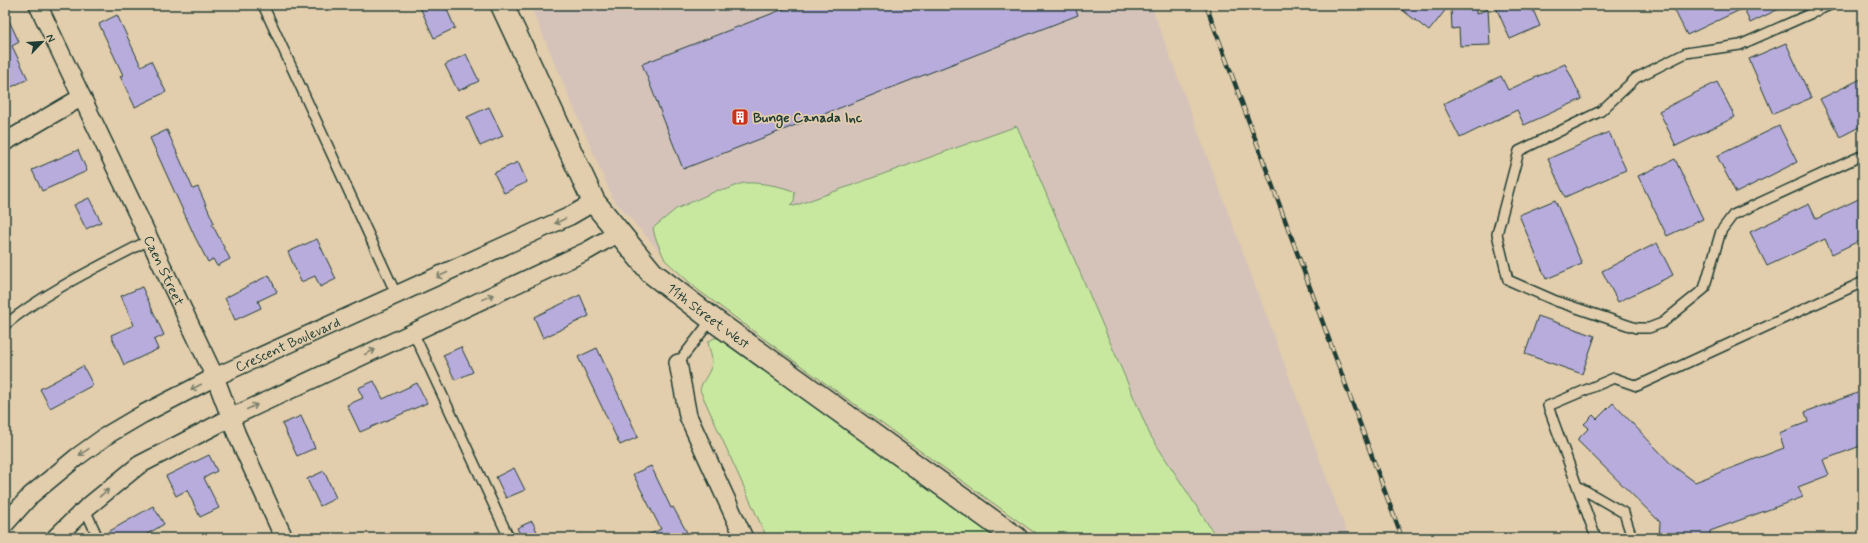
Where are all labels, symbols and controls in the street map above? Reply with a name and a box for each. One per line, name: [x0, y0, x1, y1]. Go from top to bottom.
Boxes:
north arrow: [22, 22, 62, 62]
text: N: [42, 32, 58, 44]
building icon: Bunge Canada Inc: [730, 107, 750, 127]
place label: Bunge Canada Inc: [753, 109, 863, 129]
one-way arrow: [554, 218, 566, 225]
street label: Caen Street: [139, 233, 188, 309]
one-way arrow: [436, 272, 448, 279]
street label: 11th Street West: [663, 280, 753, 354]
one-way arrow: [482, 293, 494, 300]
street label: Crescent Boulevard: [233, 313, 343, 377]
one-way arrow: [364, 348, 376, 355]
one-way arrow: [190, 384, 202, 391]
one-way arrow: [246, 403, 258, 410]
one-way arrow: [78, 448, 89, 456]
one-way arrow: [99, 489, 110, 498]

